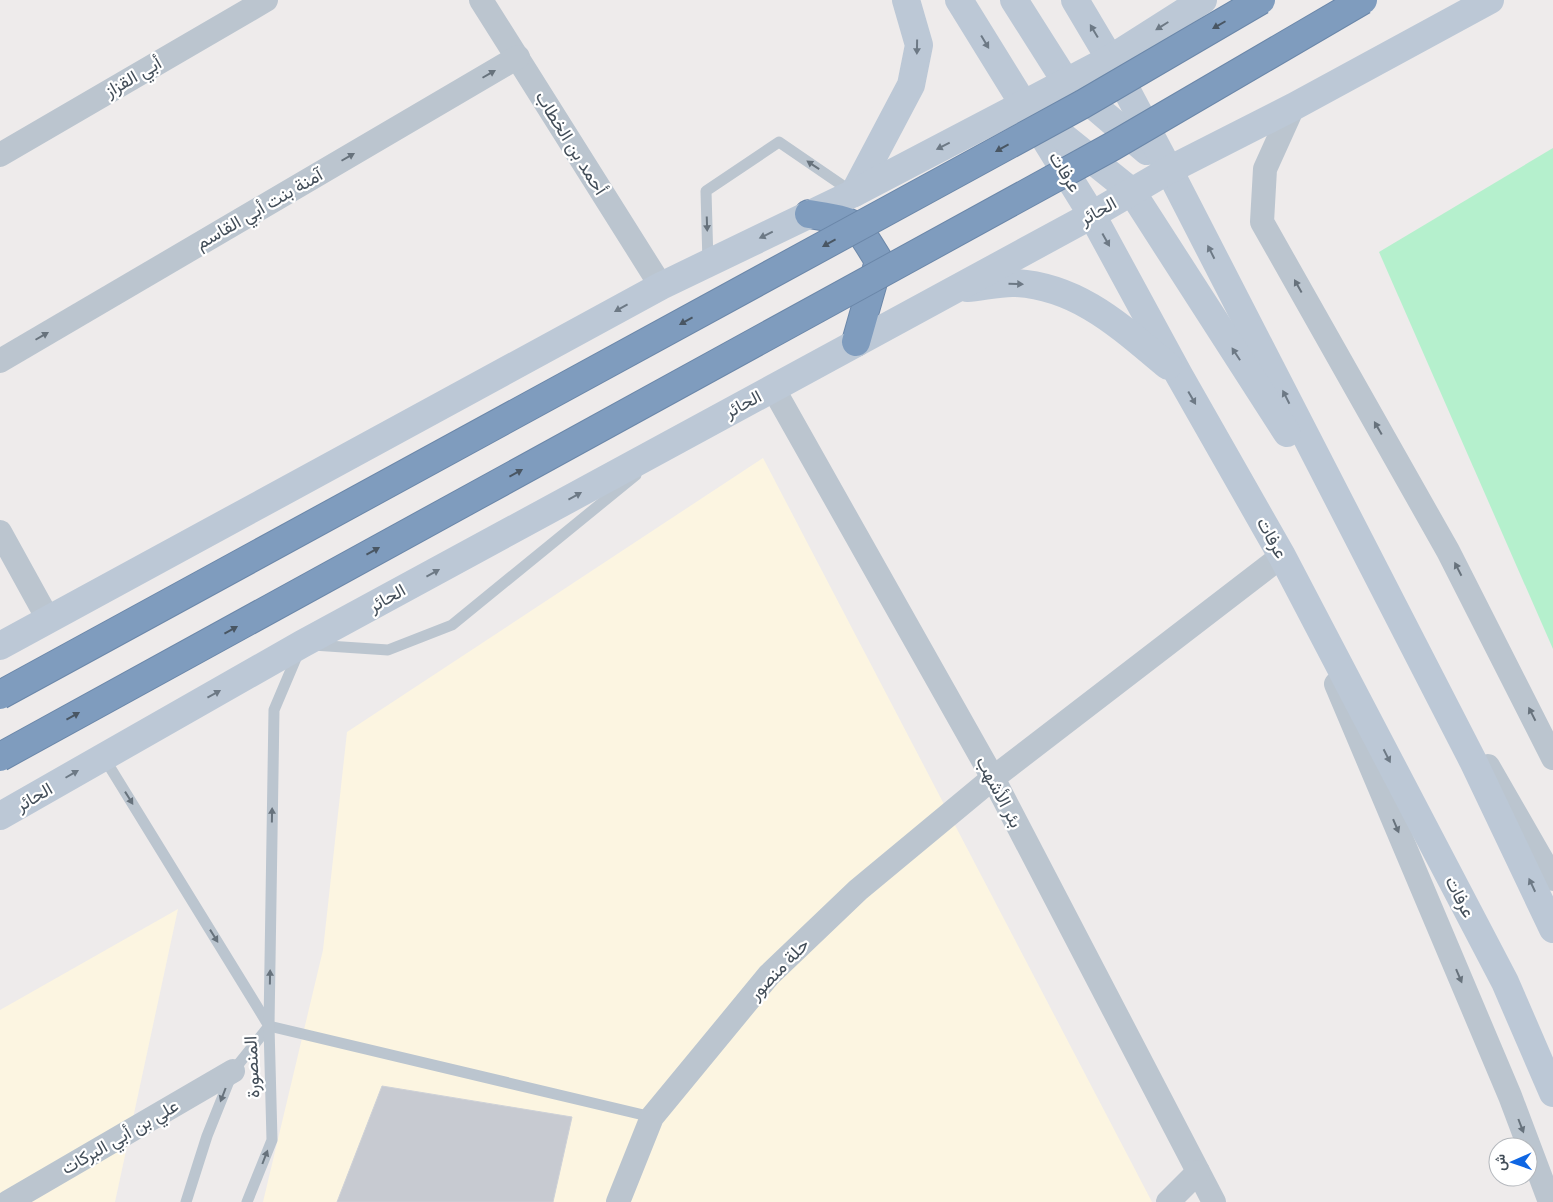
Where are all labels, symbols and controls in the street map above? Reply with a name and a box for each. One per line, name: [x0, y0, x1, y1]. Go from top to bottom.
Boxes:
one-way arrow: [1213, 20, 1226, 29]
one-way arrow: [1155, 21, 1169, 31]
one-way arrow: [1089, 25, 1098, 38]
one-way arrow: [980, 35, 989, 48]
one-way arrow: [913, 39, 921, 55]
street label: أبي القزاز: [100, 52, 167, 106]
one-way arrow: [482, 70, 495, 79]
street label: أحمد بن الخطاب: [530, 87, 612, 199]
one-way arrow: [936, 142, 950, 150]
one-way arrow: [995, 144, 1009, 152]
street label: عرفات: [1044, 148, 1086, 196]
one-way arrow: [342, 152, 355, 161]
one-way arrow: [806, 160, 820, 170]
street label: آمنة بنت أبي القاسم: [192, 163, 330, 258]
street label: الحائر: [1075, 192, 1120, 231]
one-way arrow: [703, 217, 711, 233]
one-way arrow: [759, 231, 774, 239]
one-way arrow: [1101, 234, 1110, 247]
one-way arrow: [821, 239, 836, 247]
one-way arrow: [1207, 245, 1215, 260]
one-way arrow: [1008, 280, 1024, 288]
one-way arrow: [1293, 280, 1302, 293]
one-way arrow: [615, 303, 628, 312]
one-way arrow: [679, 316, 693, 325]
one-way arrow: [36, 332, 49, 341]
one-way arrow: [1231, 347, 1240, 360]
street label: الحائر: [720, 385, 765, 423]
one-way arrow: [1282, 389, 1290, 404]
one-way arrow: [1188, 391, 1197, 404]
one-way arrow: [1374, 420, 1382, 435]
one-way arrow: [508, 469, 523, 477]
one-way arrow: [569, 491, 582, 500]
street label: عرفات: [1252, 514, 1292, 562]
one-way arrow: [367, 547, 380, 556]
one-way arrow: [1454, 562, 1462, 577]
one-way arrow: [426, 569, 439, 578]
street label: الحائر: [364, 579, 409, 618]
one-way arrow: [224, 625, 237, 634]
one-way arrow: [207, 690, 220, 699]
one-way arrow: [1528, 707, 1536, 721]
one-way arrow: [66, 712, 80, 720]
one-way arrow: [1383, 749, 1391, 763]
street label: بئر الأشهب: [971, 753, 1027, 831]
one-way arrow: [66, 770, 79, 779]
street label: الحائر: [11, 778, 56, 817]
one-way arrow: [124, 791, 133, 805]
one-way arrow: [268, 806, 276, 822]
one-way arrow: [1393, 819, 1401, 833]
street label: عرفات: [1440, 872, 1480, 922]
one-way arrow: [1528, 878, 1536, 892]
one-way arrow: [209, 930, 219, 943]
street label: حلة منصور: [744, 934, 814, 1005]
one-way arrow: [266, 969, 274, 985]
one-way arrow: [1456, 969, 1464, 983]
street label: المنصورة: [239, 1035, 265, 1099]
one-way arrow: [219, 1088, 227, 1102]
street label: علي بن أبي البركات: [58, 1095, 184, 1183]
one-way arrow: [1518, 1119, 1525, 1134]
north arrow: [1488, 1137, 1538, 1187]
one-way arrow: [262, 1149, 269, 1164]
text: ش: [1491, 1154, 1509, 1171]

